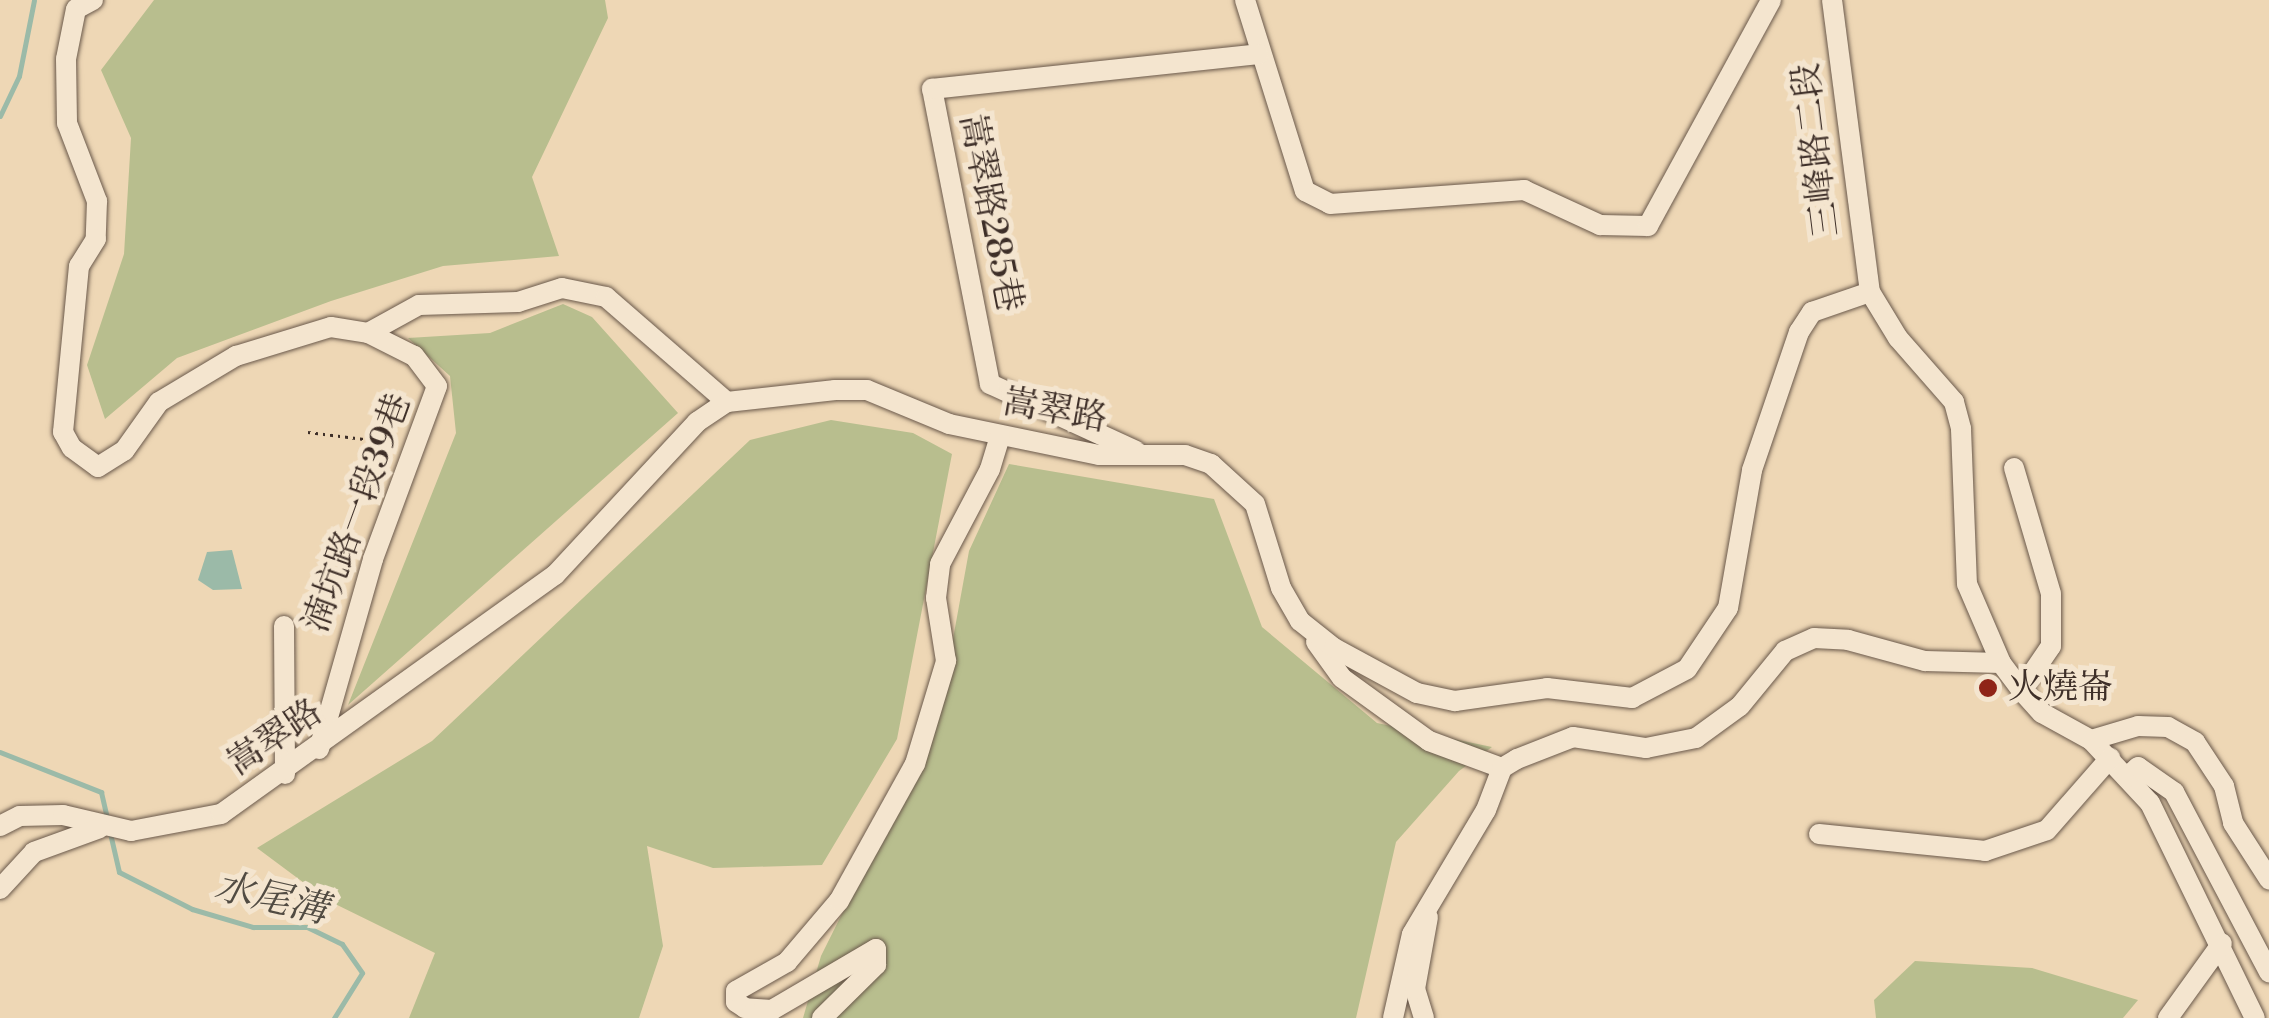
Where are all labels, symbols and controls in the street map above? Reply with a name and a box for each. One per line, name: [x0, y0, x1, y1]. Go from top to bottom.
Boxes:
street label: 三峰路二段: [1785, 61, 1849, 239]
street label: 嵩翠路285巷: [950, 110, 1030, 316]
street label: 嵩翠路: [1000, 381, 1110, 441]
street label: 湳坑路一段39巷: [295, 388, 421, 638]
place label: 火燒崙: [2008, 667, 2113, 709]
marker: 火燒崙: [1977, 677, 1999, 699]
street label: 嵩翠路: [220, 691, 330, 785]
water label: 水尾溝: [210, 864, 332, 934]

